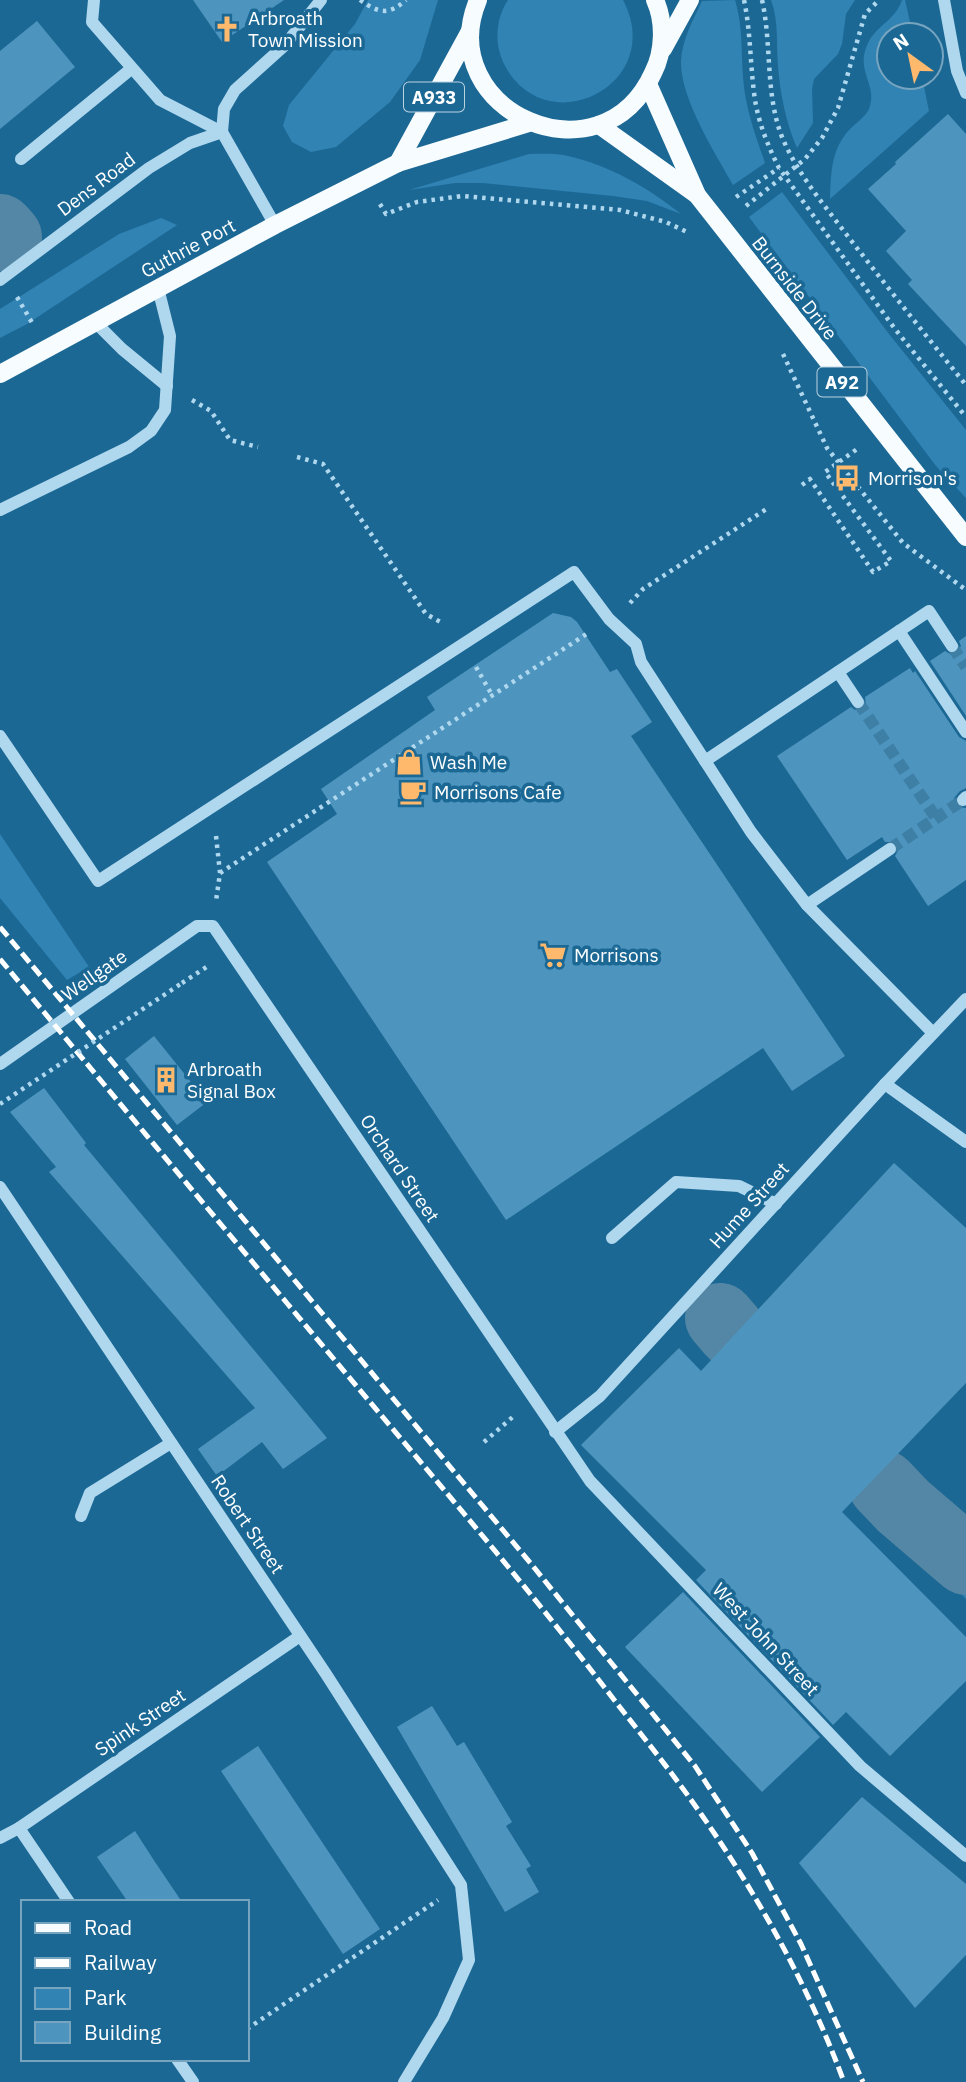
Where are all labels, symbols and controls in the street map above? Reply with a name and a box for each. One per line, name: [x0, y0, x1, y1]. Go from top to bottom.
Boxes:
place label: Arbroath Town Mission: [248, 6, 363, 52]
church icon: Arbroath Town Mission: [212, 14, 242, 44]
north arrow: [875, 21, 945, 91]
text: N: [888, 28, 913, 56]
road number: A933: [404, 82, 464, 112]
street label: Dens Road: [52, 147, 140, 221]
street label: Guthrie Port: [137, 213, 239, 283]
street label: Burnside Drive: [747, 231, 843, 345]
road number: A92: [818, 368, 866, 396]
bus stop icon: Morrison's: [832, 463, 862, 493]
place label: Morrison's: [868, 466, 957, 490]
shop icon: Wash Me: [394, 747, 424, 777]
place label: Wash Me: [430, 750, 507, 774]
cafe icon: Morrisons Cafe: [398, 777, 428, 807]
place label: Morrisons Cafe: [434, 780, 562, 804]
supermarket icon: Morrisons: [538, 940, 568, 970]
place label: Morrisons: [574, 943, 659, 967]
street label: Wellgate: [57, 944, 131, 1006]
place label: Arbroath Signal Box: [187, 1057, 276, 1103]
building icon: Arbroath Signal Box: [151, 1065, 181, 1095]
street label: Orchard Street: [355, 1109, 445, 1227]
street label: Hume Street: [704, 1157, 794, 1253]
street label: Robert Street: [206, 1470, 290, 1578]
street label: West John Street: [707, 1577, 825, 1701]
street label: Spink Street: [90, 1683, 190, 1761]
legend: [21, 1900, 248, 2061]
text: Road: [84, 1913, 132, 1941]
text: Railway: [84, 1948, 157, 1976]
text: Park: [84, 1983, 127, 2011]
text: Building: [84, 2018, 161, 2046]

